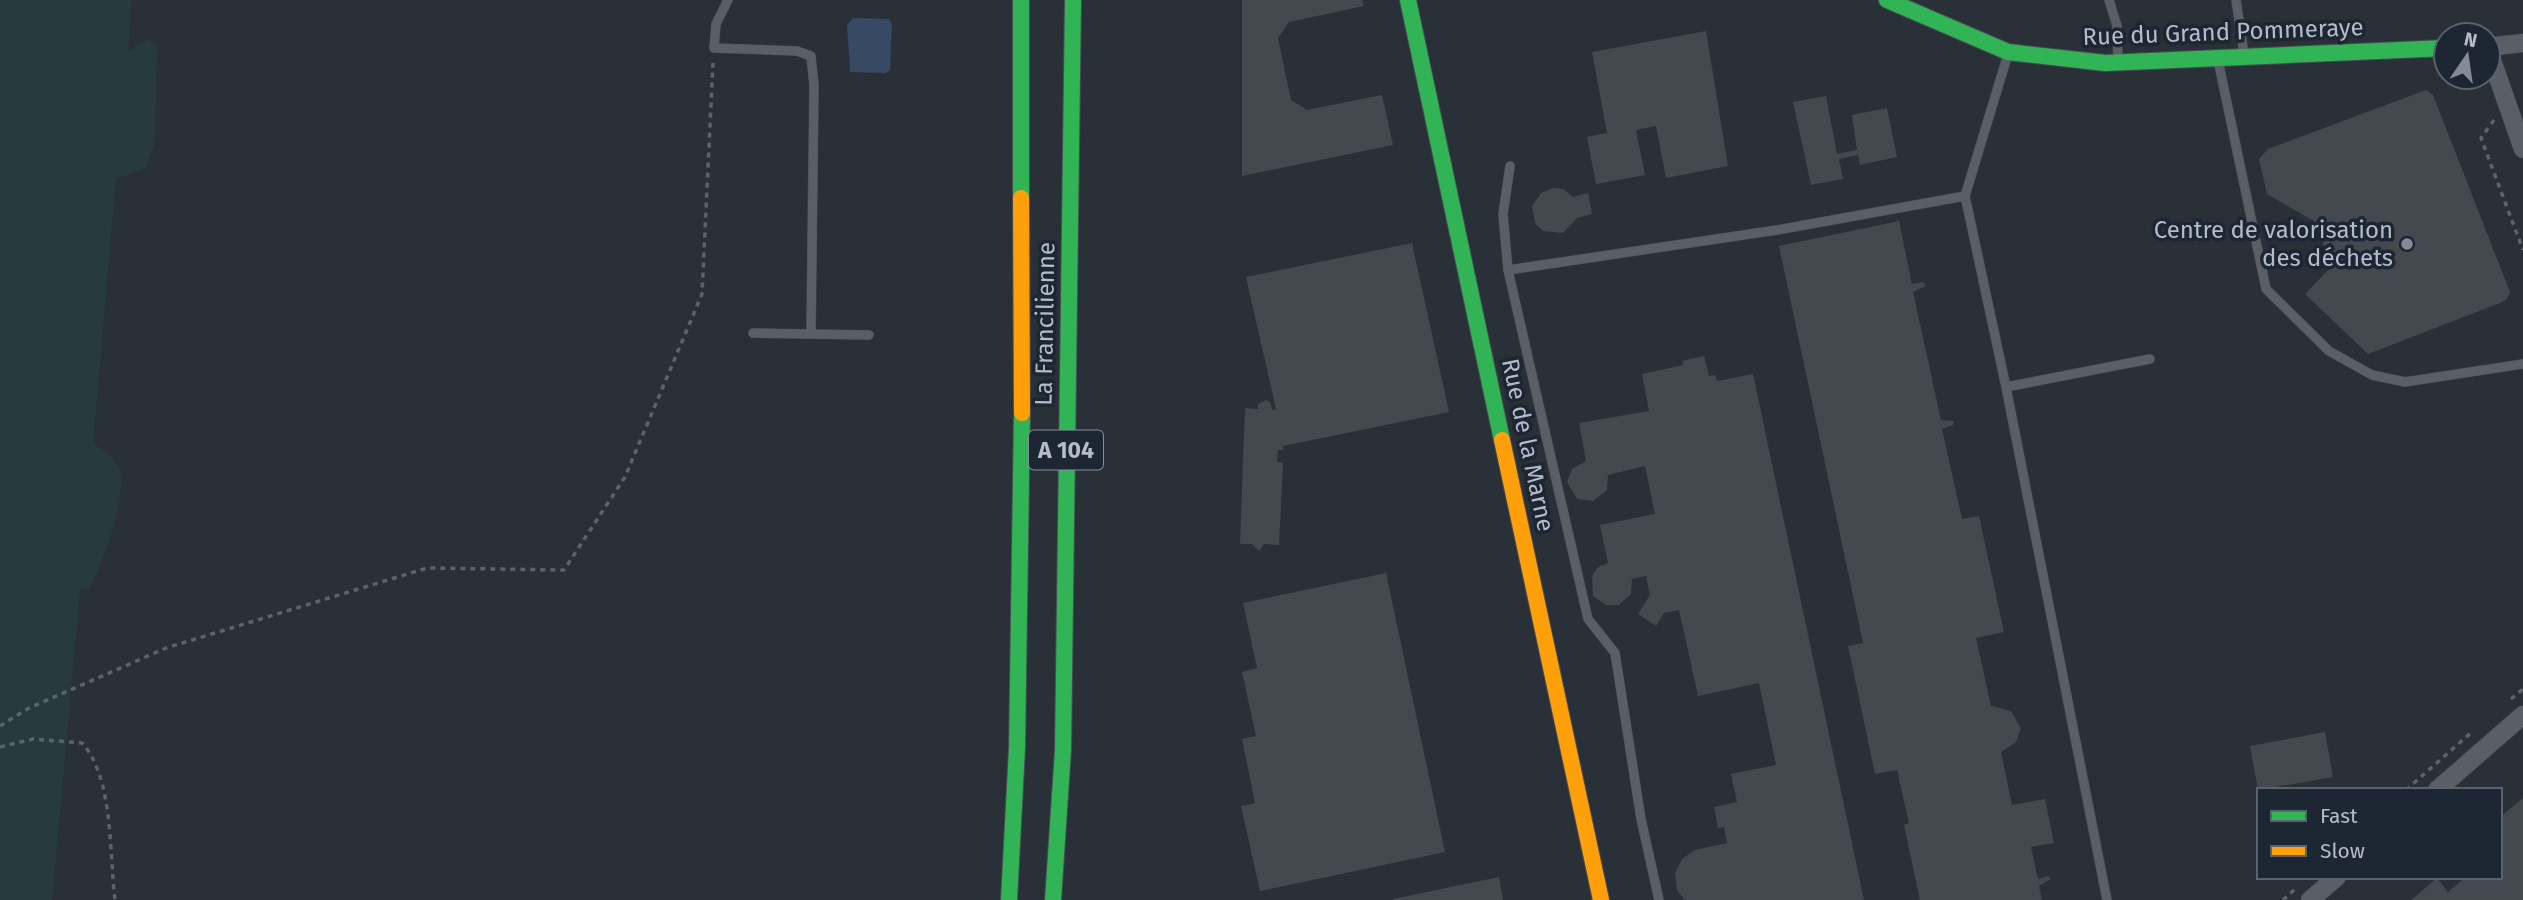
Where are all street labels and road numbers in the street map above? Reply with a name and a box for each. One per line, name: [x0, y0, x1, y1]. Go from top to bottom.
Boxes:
street label: Rue du Grand Pommeraye: [2082, 13, 2364, 51]
street label: La Francilienne: [1030, 242, 1060, 406]
street label: Rue de la Marne: [1496, 356, 1560, 534]
road number: A 104: [1029, 431, 1103, 470]

